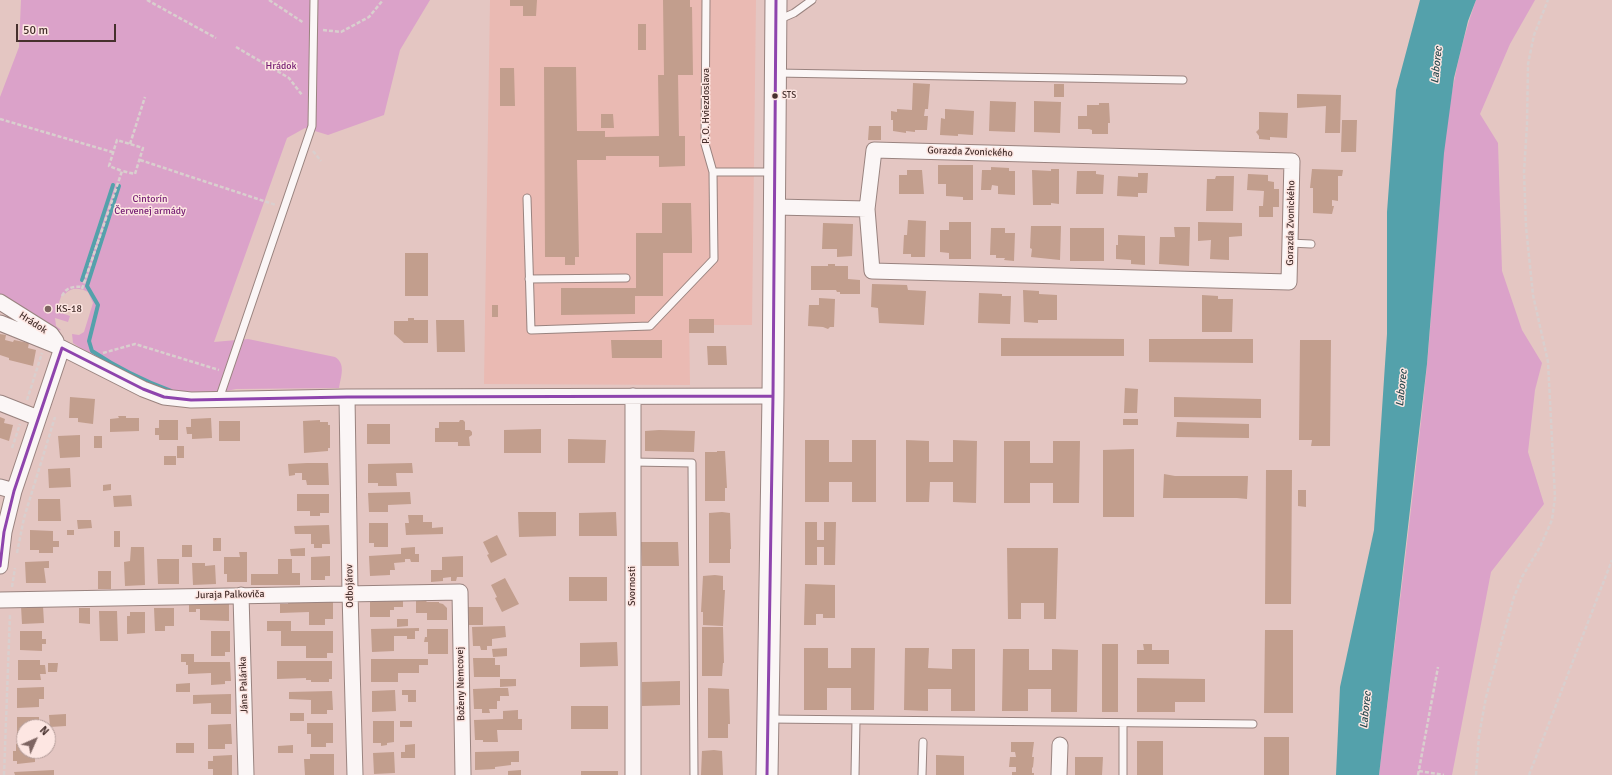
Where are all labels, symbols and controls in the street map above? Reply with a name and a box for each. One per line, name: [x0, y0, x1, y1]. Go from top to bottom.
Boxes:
scale bar: [18, 16, 118, 42]
text: 50 m: [23, 23, 48, 38]
water label: Laborec: [1428, 46, 1446, 84]
park label: Hrádok: [266, 60, 296, 72]
street label: P. O. Hviezdoslava: [700, 68, 712, 144]
marker: STS: [770, 91, 780, 101]
place label: STS: [782, 91, 796, 101]
street label: Gorazda Zvonického: [927, 145, 1013, 159]
street label: Gorazda Zvonického: [1284, 180, 1298, 266]
park label: Cintorín Červenej armády: [114, 193, 186, 216]
place label: KS-18: [56, 303, 82, 315]
marker: KS-18: [43, 304, 53, 314]
street label: Hrádok: [17, 310, 49, 336]
water label: Laborec: [1393, 369, 1411, 407]
street label: Odbojárov: [344, 564, 356, 608]
street label: Svornosti: [626, 566, 638, 606]
street label: Juraja Palkoviča: [195, 588, 265, 602]
street label: Boženy Nemcovej: [454, 647, 468, 721]
street label: Jána Palárika: [237, 656, 251, 714]
water label: Laborec: [1357, 691, 1375, 729]
north arrow: [16, 719, 56, 759]
text: N: [37, 724, 51, 738]

